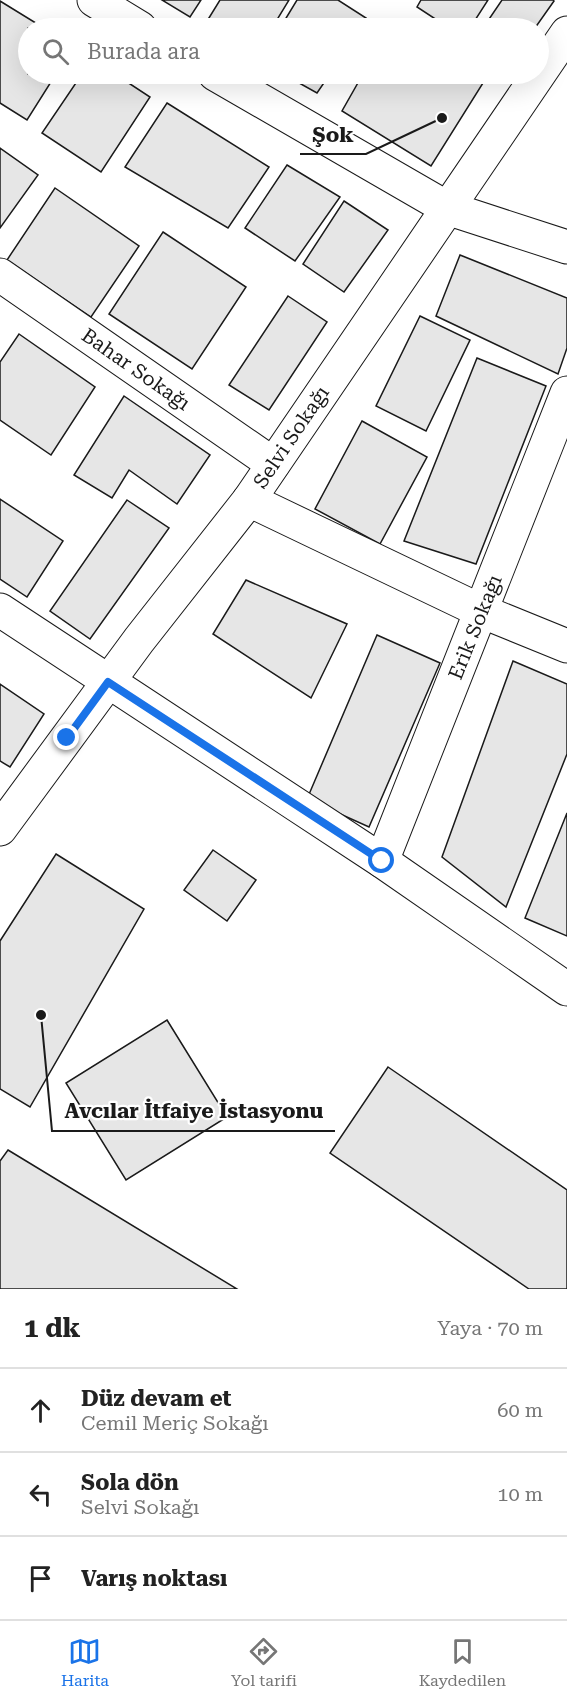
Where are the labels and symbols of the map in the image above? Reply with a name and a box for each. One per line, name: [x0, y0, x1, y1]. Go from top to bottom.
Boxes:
callout: Şok: [300, 115, 366, 154]
text: Şok: [312, 123, 354, 147]
street label: Bahar Sokağı: [77, 323, 195, 415]
street label: Selvi Sokağı: [248, 381, 334, 493]
street label: Erik Sokağı: [443, 571, 507, 683]
route end: [53, 724, 79, 750]
route start: [368, 847, 394, 873]
callout: Avcılar İtfaiye İstasyonu: [52, 1092, 335, 1131]
text: Avcılar İtfaiye İstasyonu: [65, 1098, 324, 1123]

